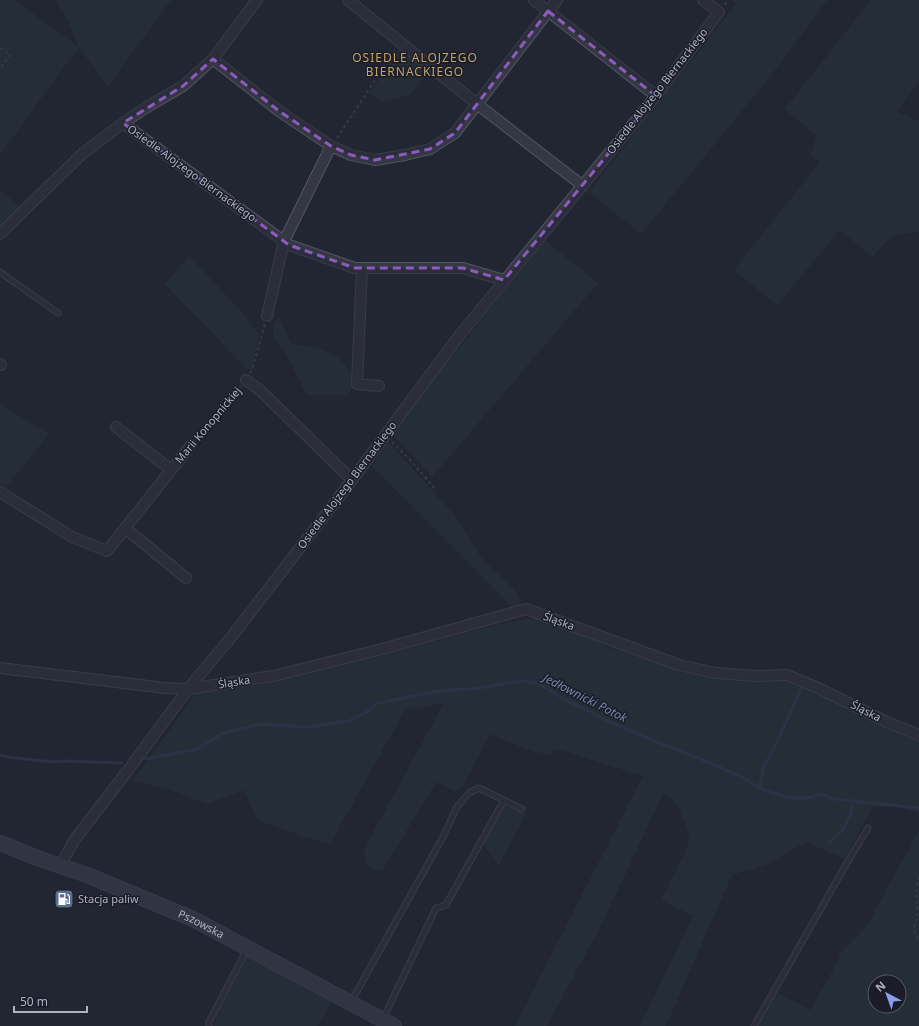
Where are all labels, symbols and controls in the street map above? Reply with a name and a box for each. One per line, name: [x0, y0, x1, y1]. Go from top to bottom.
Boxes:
street label: Osiedle Alojzego Biernackiego: [603, 24, 711, 157]
district label: OSIEDLE ALOJZEGO BIERNACKIEGO: [352, 49, 478, 80]
street label: Osiedle Alojzego Biernackiego: [125, 121, 260, 225]
street label: Marii Konopnickiej: [171, 383, 244, 466]
street label: Osiedle Alojzego Biernackiego: [294, 418, 400, 551]
street label: Śląska: [541, 608, 577, 633]
water label: Jedłownicki Potok: [538, 668, 631, 727]
street label: Śląska: [217, 672, 251, 691]
street label: Śląska: [848, 697, 884, 725]
fuel station icon: Stacja paliw: [53, 888, 75, 910]
place label: Stacja paliw: [78, 891, 139, 906]
street label: Pszowska: [176, 906, 227, 941]
north arrow: [867, 974, 907, 1014]
text: N: [872, 977, 888, 995]
scale bar: [14, 988, 87, 1014]
text: 50 m: [20, 993, 48, 1010]

